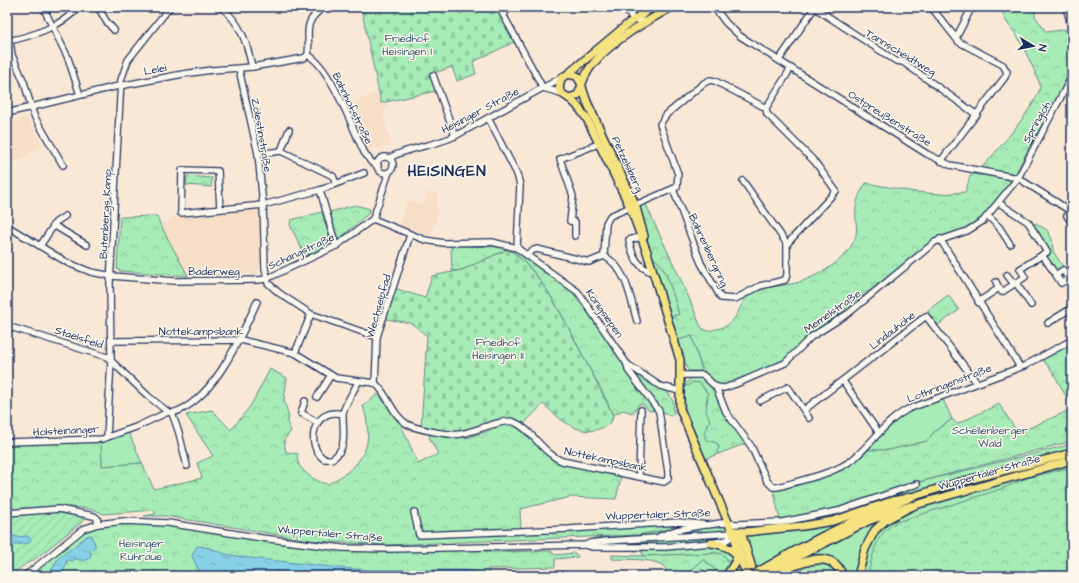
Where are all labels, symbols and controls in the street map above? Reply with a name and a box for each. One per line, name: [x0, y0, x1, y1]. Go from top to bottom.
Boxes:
street label: Tannscheidtweg: [862, 25, 939, 80]
north arrow: [1013, 26, 1053, 66]
park label: Friedhof Heisingen I: [382, 31, 432, 60]
text: N: [1034, 43, 1050, 52]
street label: Lelei: [142, 60, 168, 79]
street label: Bahnhofstraße: [329, 70, 376, 147]
street label: Heisinger Straße: [439, 84, 522, 138]
street label: Ostpreußenstraße: [845, 87, 934, 150]
street label: Zölestinstraße: [248, 97, 275, 173]
street label: Springloh: [1019, 98, 1055, 146]
street label: Petzelsberg: [607, 134, 647, 195]
district label: HEISINGEN: [407, 161, 487, 182]
street label: Butenbergs Kamp: [96, 169, 116, 259]
street label: Bahrenbergring: [684, 211, 732, 290]
street label: Schangstraße: [266, 229, 337, 274]
street label: Baderweg: [188, 264, 240, 280]
street label: Wechselpfad: [362, 272, 395, 340]
street label: Königsiepen: [581, 286, 627, 342]
street label: Memelstraße: [801, 286, 864, 337]
street label: Lindauhöhe: [866, 308, 918, 353]
street label: Staelsfeld: [53, 323, 105, 352]
street label: Nottekampsbank: [159, 324, 243, 339]
park label: Friedhof Heisingen II: [472, 335, 524, 364]
street label: Lothringenstraße: [905, 360, 994, 407]
street label: Holsteinanger: [32, 421, 100, 441]
park label: Schellenberger Wald: [952, 423, 1028, 451]
street label: Nottekampsbank: [563, 443, 649, 476]
street label: Wuppertaler Straße: [936, 451, 1042, 494]
street label: Wuppertaler Straße: [605, 505, 711, 524]
street label: Wuppertaler Straße: [277, 521, 383, 546]
park label: Heisinger Ruhraue: [119, 536, 163, 564]

